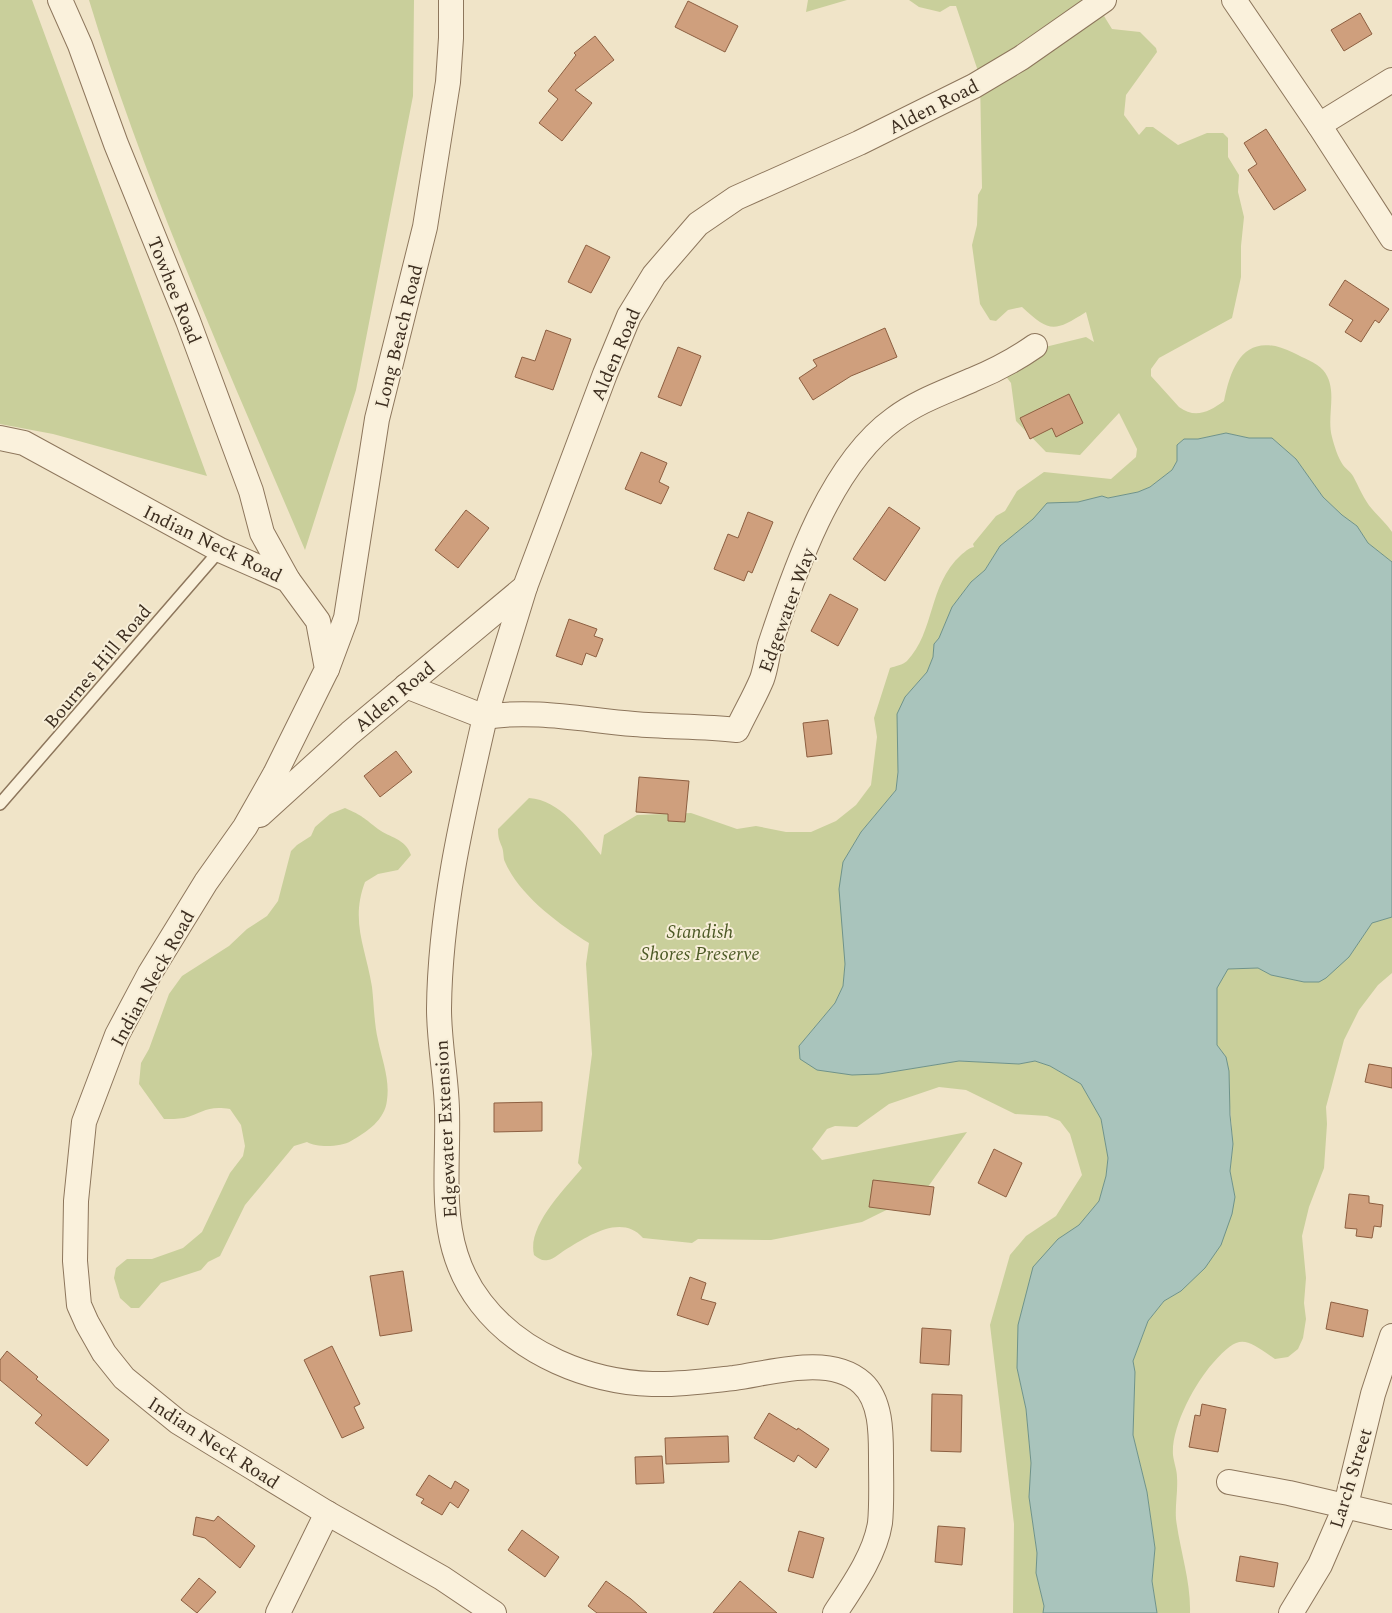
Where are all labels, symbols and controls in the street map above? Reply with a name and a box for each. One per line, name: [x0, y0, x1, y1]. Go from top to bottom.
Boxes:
street label: Alden Road: [883, 72, 984, 143]
street label: Towhee Road: [139, 233, 208, 349]
street label: Long Beach Road: [368, 261, 431, 411]
street label: Alden Road: [584, 304, 649, 405]
street label: Indian Neck Road: [138, 498, 287, 591]
street label: Edgewater Way: [751, 543, 824, 677]
street label: Bournes Hill Road: [37, 598, 159, 735]
street label: Alden Road: [348, 655, 442, 740]
street label: Indian Neck Road: [104, 905, 203, 1052]
park label: Standish Shores Preserve: [640, 918, 760, 969]
street label: Edgewater Extension: [427, 1039, 466, 1219]
street label: Indian Neck Road: [142, 1390, 285, 1497]
street label: Larch Street: [1322, 1424, 1381, 1532]

